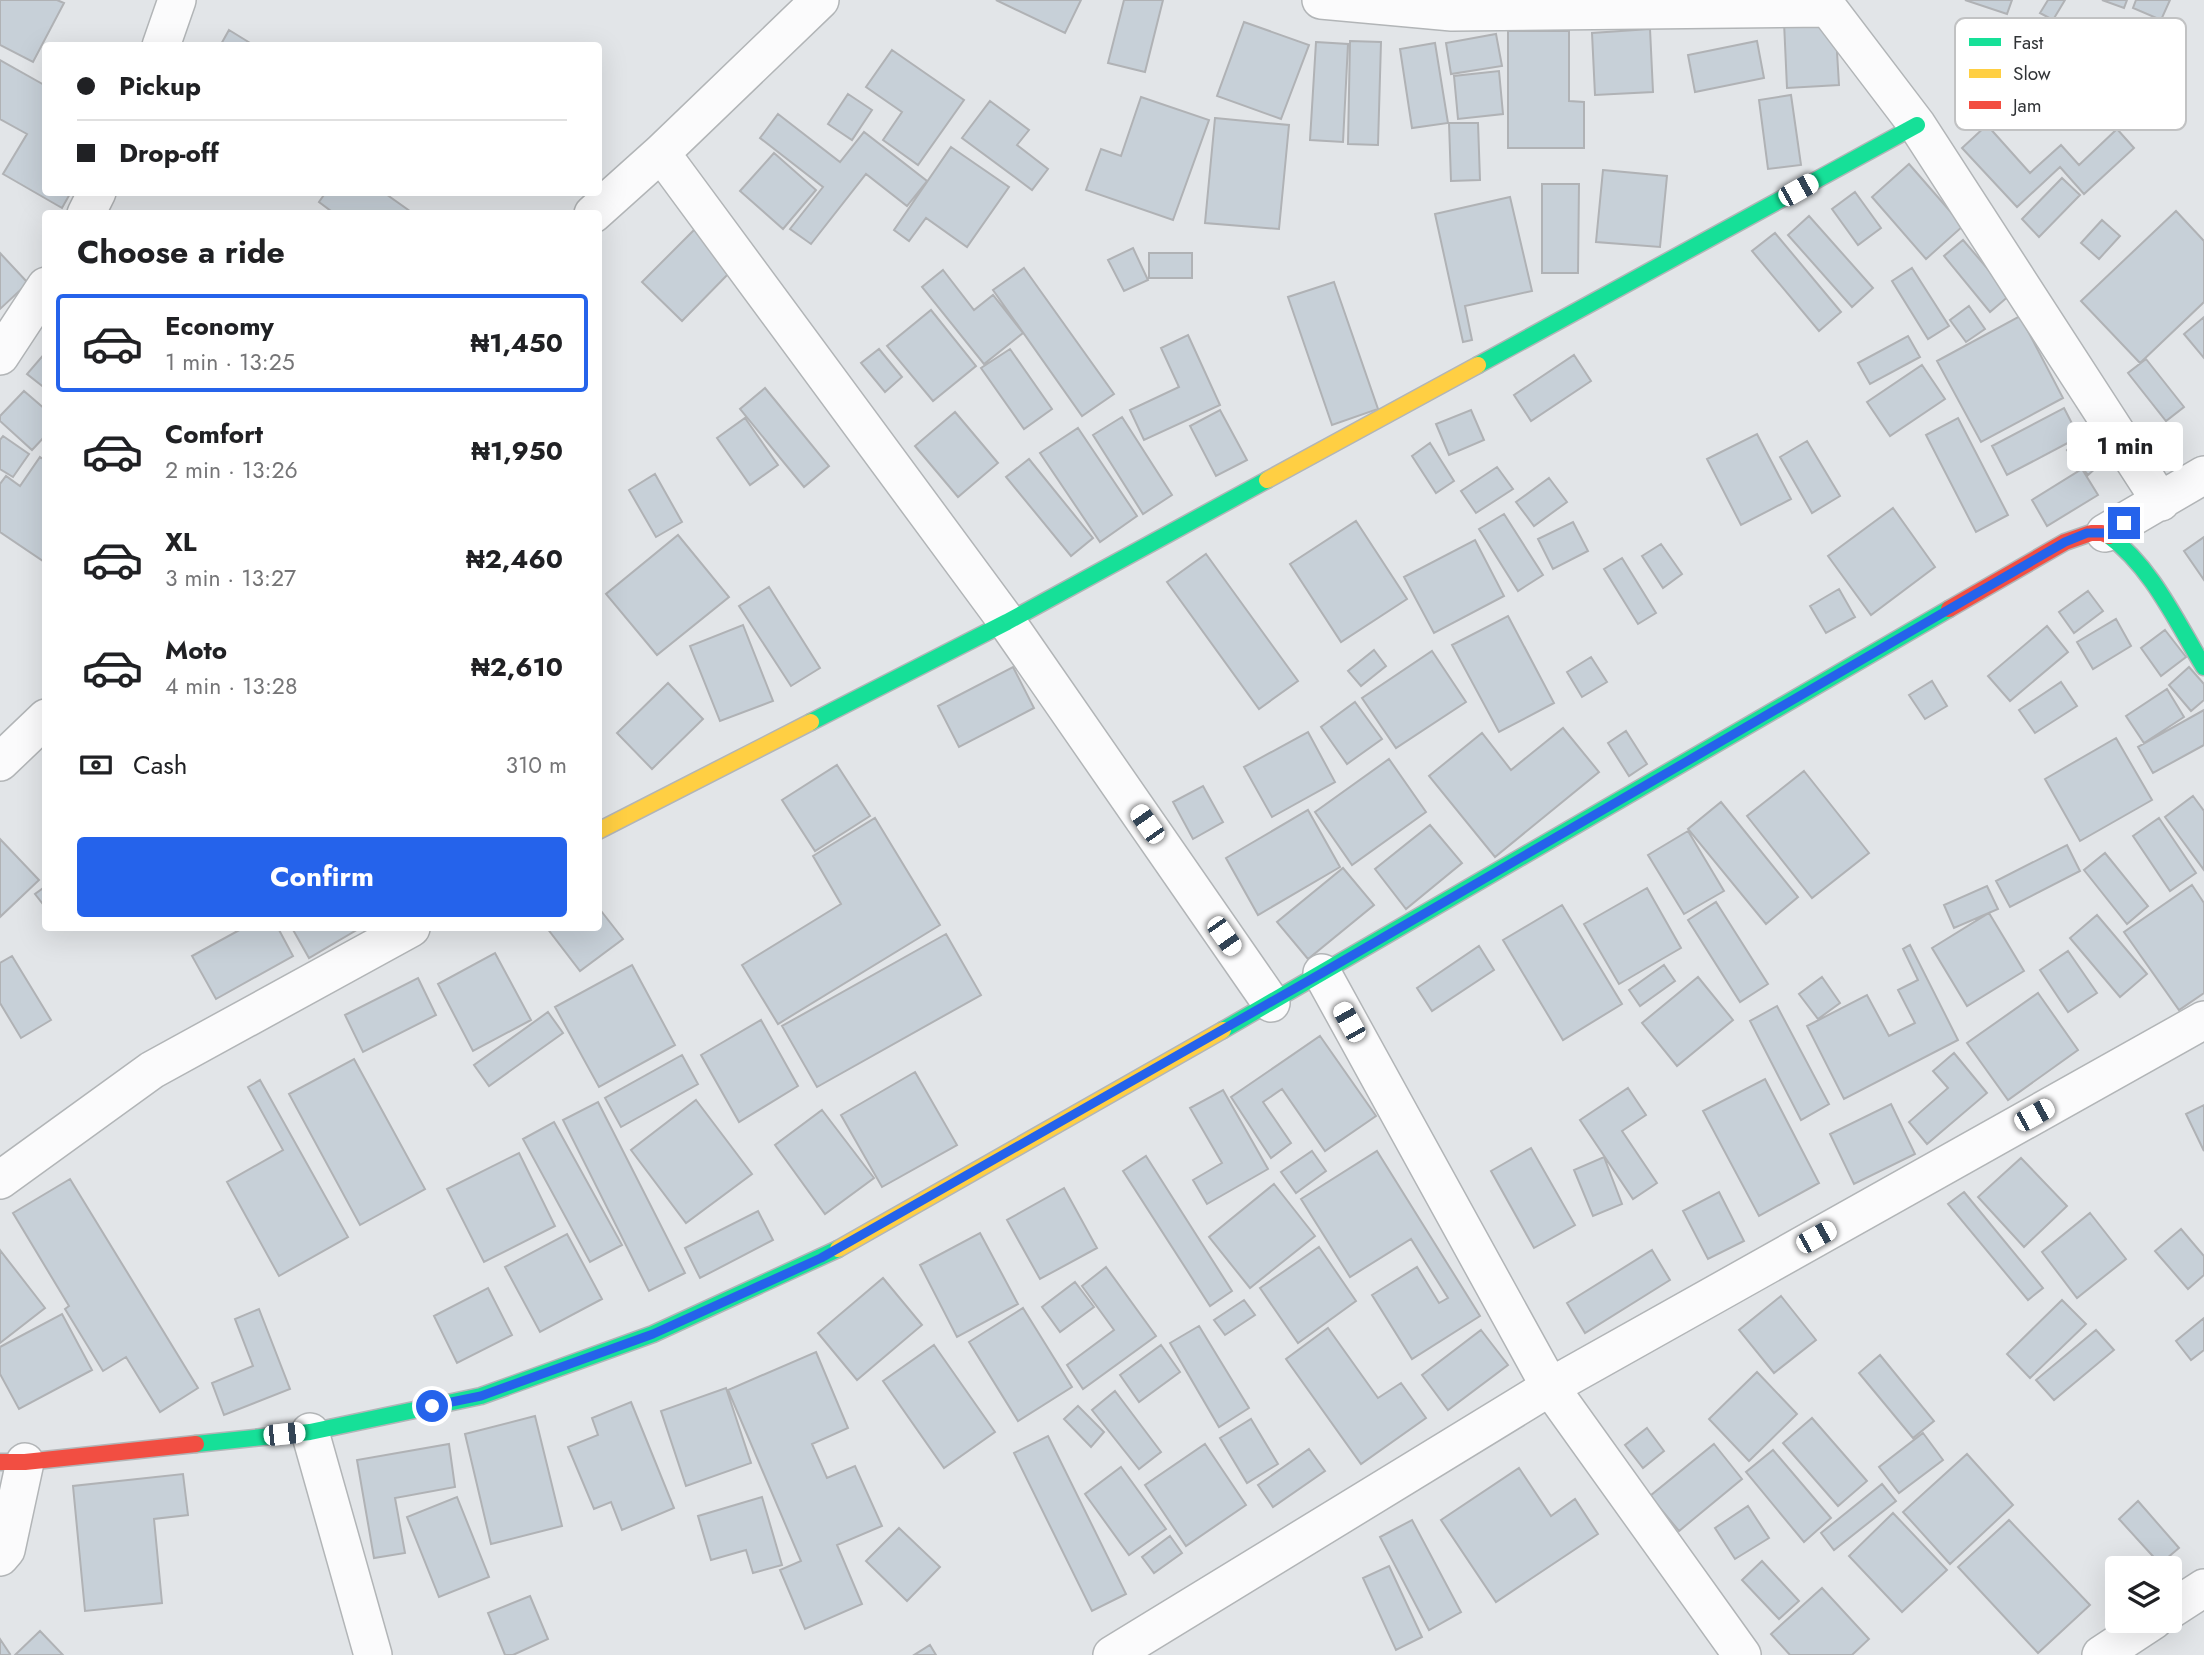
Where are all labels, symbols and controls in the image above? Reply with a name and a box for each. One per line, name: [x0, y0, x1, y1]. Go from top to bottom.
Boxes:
legend: [1955, 18, 2186, 130]
text: Fast: [2013, 29, 2044, 56]
text: Slow: [2013, 60, 2051, 87]
text: Pickup: [119, 67, 201, 105]
text: Jam: [2010, 92, 2042, 119]
text: Drop-off: [119, 134, 219, 172]
car: [1775, 171, 1822, 209]
text: Choose a ride: [77, 229, 285, 275]
text: Economy: [165, 307, 274, 345]
icon: car: [81, 312, 144, 375]
text: ₦1,450: [470, 324, 563, 362]
text: 1 min · 13:25: [165, 345, 295, 379]
text: Comfort: [165, 415, 263, 453]
icon: car: [81, 420, 144, 483]
callout: 1 min: [2066, 421, 2182, 470]
text: 1 min: [2096, 429, 2154, 463]
text: ₦1,950: [471, 432, 563, 470]
text: 2 min · 13:26: [165, 453, 298, 487]
route end: [2108, 507, 2140, 539]
text: XL: [165, 523, 197, 561]
icon: car: [81, 528, 144, 591]
text: ₦2,460: [466, 540, 563, 578]
text: 3 min · 13:27: [165, 561, 296, 595]
text: Moto: [165, 631, 227, 669]
icon: car: [81, 636, 144, 699]
text: ₦2,610: [471, 648, 563, 686]
text: 4 min · 13:28: [165, 669, 297, 703]
icon: cash: [77, 746, 115, 784]
text: Cash: [133, 746, 187, 784]
text: 310 m: [505, 748, 567, 782]
car: [1127, 801, 1168, 847]
button: Confirm: [77, 837, 567, 917]
car: [1204, 913, 1245, 959]
car: [1330, 999, 1369, 1045]
car: [2011, 1096, 2058, 1134]
car: [1793, 1218, 1840, 1256]
route start: [416, 1390, 448, 1422]
car: [263, 1421, 306, 1447]
map controls: [2105, 1556, 2182, 1633]
button: layers: [2105, 1556, 2182, 1633]

